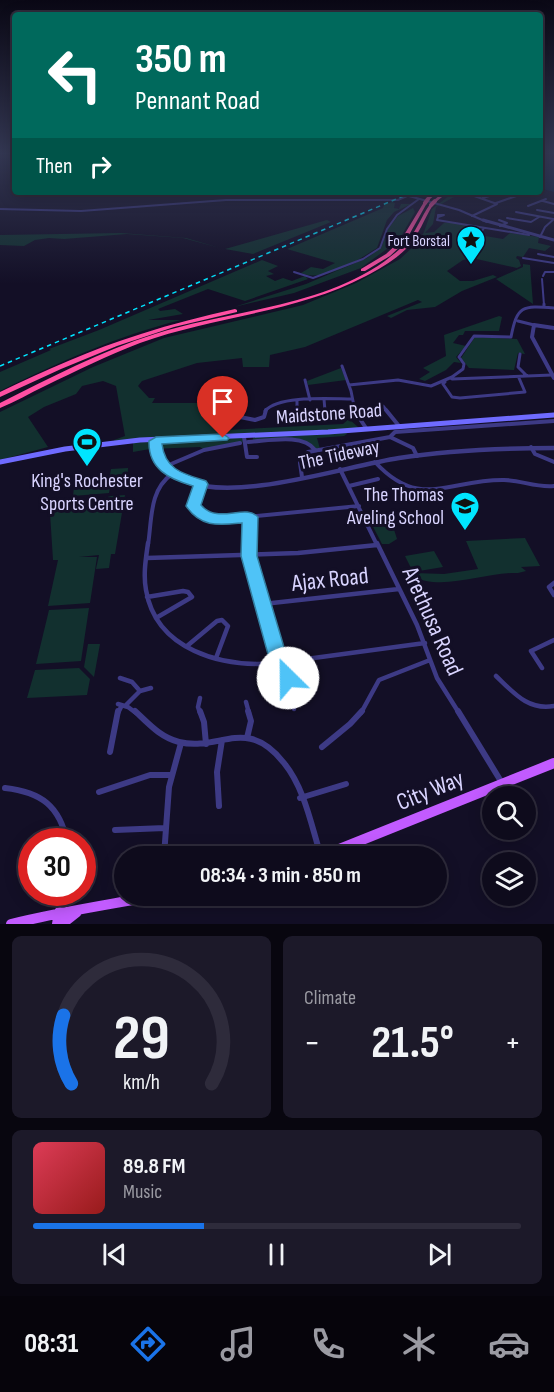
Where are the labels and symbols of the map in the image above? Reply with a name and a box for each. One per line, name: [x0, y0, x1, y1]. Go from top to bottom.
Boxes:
place icon: Fort Borstal: [455, 224, 487, 266]
place label: Fort Borstal: [388, 232, 450, 251]
pin: [197, 376, 248, 438]
street label: Maidstone Road: [275, 398, 383, 430]
sports icon: King's Rochester Sports Centre: [71, 426, 103, 468]
street label: The Tideway: [297, 435, 382, 475]
place label: King's Rochester Sports Centre: [31, 469, 143, 516]
place label: The Thomas Aveling School: [346, 483, 444, 530]
school or university icon: The Thomas Aveling School: [449, 490, 481, 532]
street label: Ajax Road: [289, 561, 370, 598]
street label: Arethusa Road: [395, 561, 469, 680]
position arrow: [256, 646, 320, 710]
street label: City Way: [392, 764, 468, 817]
speed limit sign: 30: [18, 828, 96, 906]

